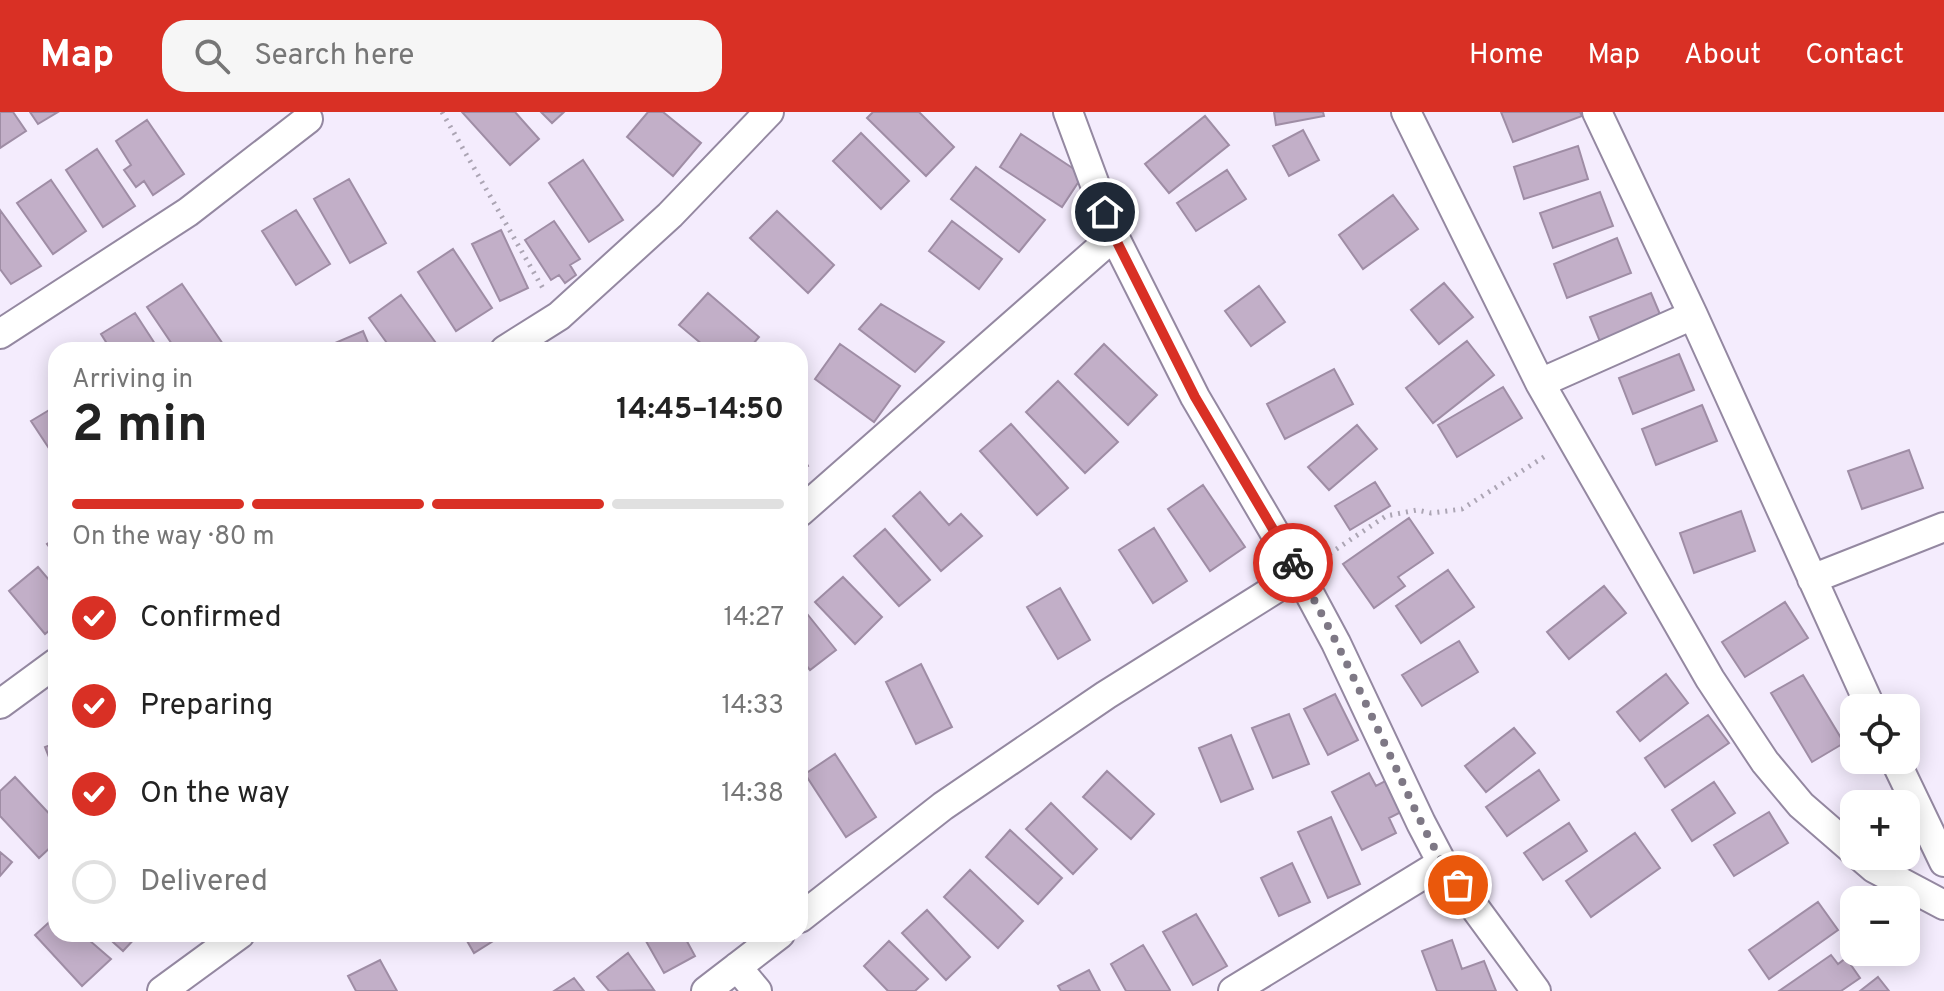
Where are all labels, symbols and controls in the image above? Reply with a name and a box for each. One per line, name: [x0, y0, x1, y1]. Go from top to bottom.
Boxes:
search box: [162, 20, 722, 92]
text: Map: [40, 32, 114, 81]
icon: search: [190, 34, 234, 78]
text: Search here: [254, 38, 414, 75]
text: Home: [1469, 38, 1543, 74]
text: Map: [1587, 38, 1640, 74]
text: About: [1684, 38, 1761, 74]
text: Contact: [1805, 38, 1904, 74]
pin: [1071, 178, 1139, 246]
icon: home: [1083, 190, 1127, 234]
text: Arriving in: [72, 364, 193, 397]
text: 14:45–14:50: [616, 392, 784, 429]
text: 2 min: [72, 394, 208, 460]
text: On the way · 80 m: [72, 521, 275, 554]
courier: [1253, 523, 1333, 603]
icon: bike: [1271, 541, 1315, 585]
icon: check: [72, 596, 116, 640]
text: Confirmed: [140, 600, 282, 637]
text: 14:27: [724, 602, 784, 635]
icon: check: [72, 684, 116, 728]
text: Preparing: [140, 688, 273, 725]
text: 14:33: [722, 690, 784, 723]
map controls: [1840, 694, 1920, 966]
button: locate: [1840, 694, 1920, 774]
icon: check: [72, 772, 116, 816]
text: On the way: [140, 776, 290, 813]
text: 14:38: [721, 778, 784, 811]
button: +: [1840, 790, 1920, 870]
pin: [1424, 851, 1492, 919]
icon: bag: [1436, 863, 1480, 907]
text: Delivered: [140, 864, 268, 901]
button: −: [1840, 886, 1920, 966]

